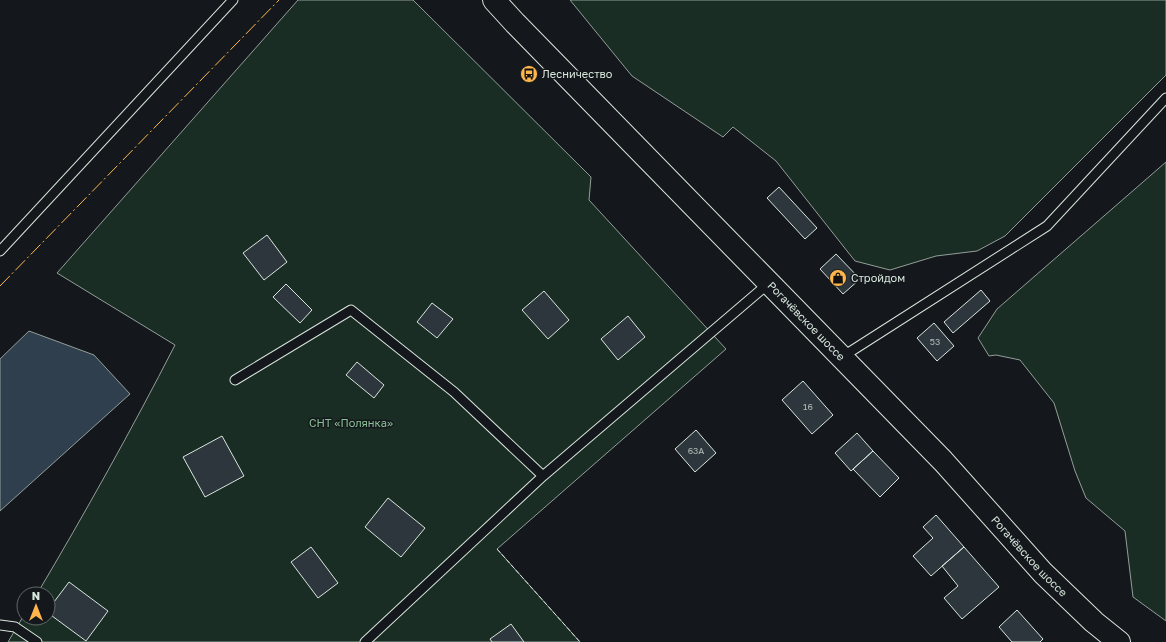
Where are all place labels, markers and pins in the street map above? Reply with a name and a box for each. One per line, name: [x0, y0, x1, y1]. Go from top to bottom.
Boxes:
bus stop icon: Лесничество: [519, 64, 539, 84]
place label: Лесничество: [542, 67, 613, 80]
shop icon: Стройдом: [828, 268, 848, 288]
place label: Стройдом: [851, 271, 905, 284]

